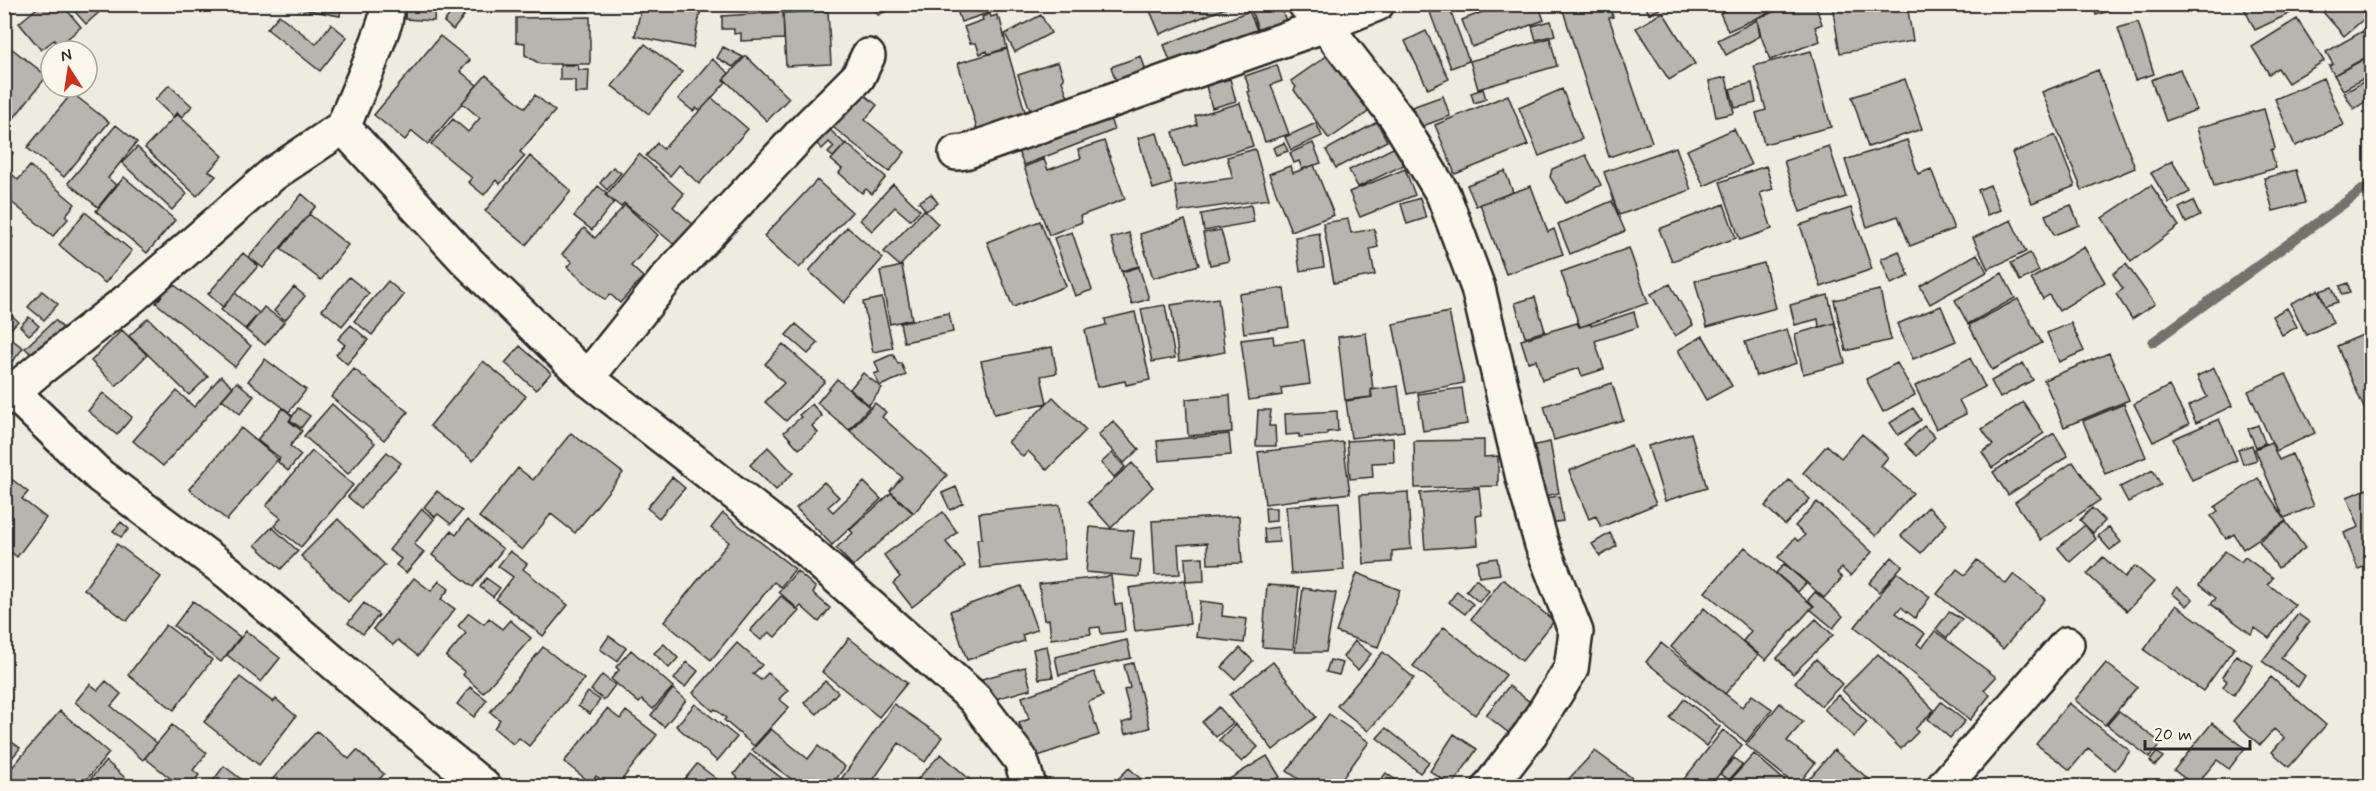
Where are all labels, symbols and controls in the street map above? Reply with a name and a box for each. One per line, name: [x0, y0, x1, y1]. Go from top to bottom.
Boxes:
north arrow: [39, 39, 99, 99]
text: N: [59, 44, 74, 67]
scale bar: [2145, 713, 2250, 751]
text: 20 m: [2154, 723, 2192, 747]

